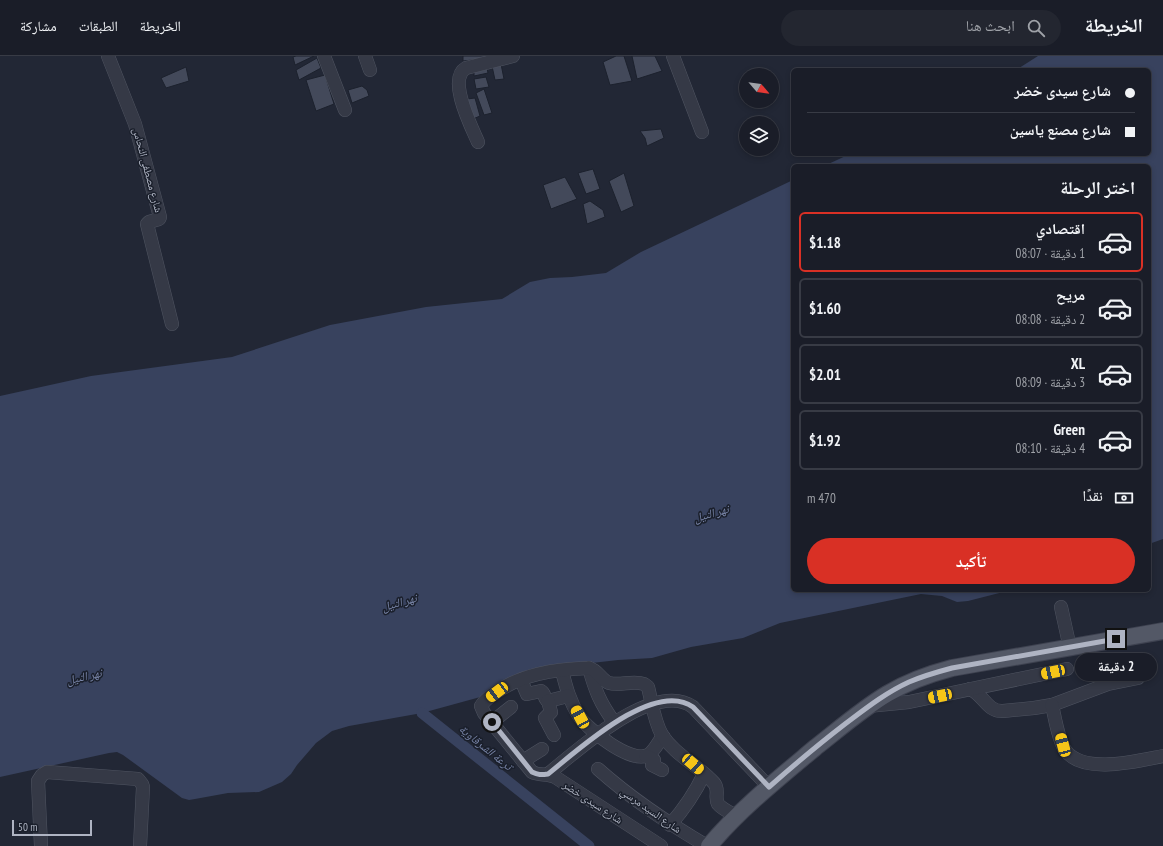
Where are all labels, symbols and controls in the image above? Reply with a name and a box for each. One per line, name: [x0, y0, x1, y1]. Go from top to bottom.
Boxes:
search box: [781, 10, 1061, 46]
text: الخريطة: [1085, 13, 1143, 37]
text: ابحث هنا: [966, 16, 1015, 35]
text: مشاركة: [20, 17, 57, 35]
text: الطبقات: [79, 17, 118, 35]
text: الخريطة: [140, 17, 181, 35]
icon: search: [1025, 17, 1047, 39]
north arrow: [739, 68, 779, 108]
map controls: [739, 68, 779, 156]
text: شارع سيدى خضر: [1014, 81, 1111, 100]
button: layers: [739, 116, 779, 156]
text: شارع مصنع ياسين: [1010, 120, 1111, 139]
street label: شارع مصطفى النحاس: [130, 126, 166, 214]
text: اختر الرحلة: [1060, 176, 1135, 199]
text: اقتصادي: [1036, 219, 1085, 238]
icon: car: [1097, 224, 1133, 260]
text: $1.18: [809, 233, 841, 252]
text: 1 دقيقة · 08:07: [1016, 245, 1085, 262]
text: مريح: [1056, 285, 1085, 304]
icon: car: [1097, 290, 1133, 326]
text: $1.60: [809, 299, 841, 318]
text: 2 دقيقة · 08:08: [1016, 311, 1085, 328]
text: XL: [1071, 354, 1085, 373]
icon: car: [1097, 356, 1133, 392]
text: $2.01: [809, 365, 841, 384]
text: 3 دقيقة · 08:09: [1016, 374, 1085, 391]
text: Green: [1053, 420, 1085, 439]
icon: car: [1097, 422, 1133, 458]
text: $1.92: [809, 431, 841, 450]
text: 4 دقيقة · 08:10: [1016, 440, 1085, 457]
text: نقدًا: [1082, 486, 1103, 505]
icon: cash: [1113, 487, 1135, 509]
text: 470 m: [807, 490, 836, 507]
water label: نهر النيل: [692, 500, 733, 526]
button: تأكيد: [807, 538, 1135, 584]
water label: نهر النيل: [380, 589, 421, 615]
route end: [1107, 630, 1125, 648]
callout: 2 دقيقة: [1075, 653, 1157, 681]
text: 2 دقيقة: [1098, 658, 1134, 675]
water label: نهر النيل: [65, 664, 106, 688]
car: [1040, 664, 1066, 680]
car: [484, 680, 510, 704]
car: [927, 688, 953, 704]
car: [569, 704, 591, 730]
route start: [483, 713, 501, 731]
water label: ترعة الشرقاوية: [456, 721, 518, 775]
car: [1054, 732, 1072, 758]
car: [680, 752, 706, 776]
street label: شارع سيدى خضر: [559, 777, 626, 827]
street label: شارع السيد مرسي: [617, 784, 684, 838]
scale bar: [12, 818, 92, 837]
text: 50 m: [18, 820, 37, 834]

